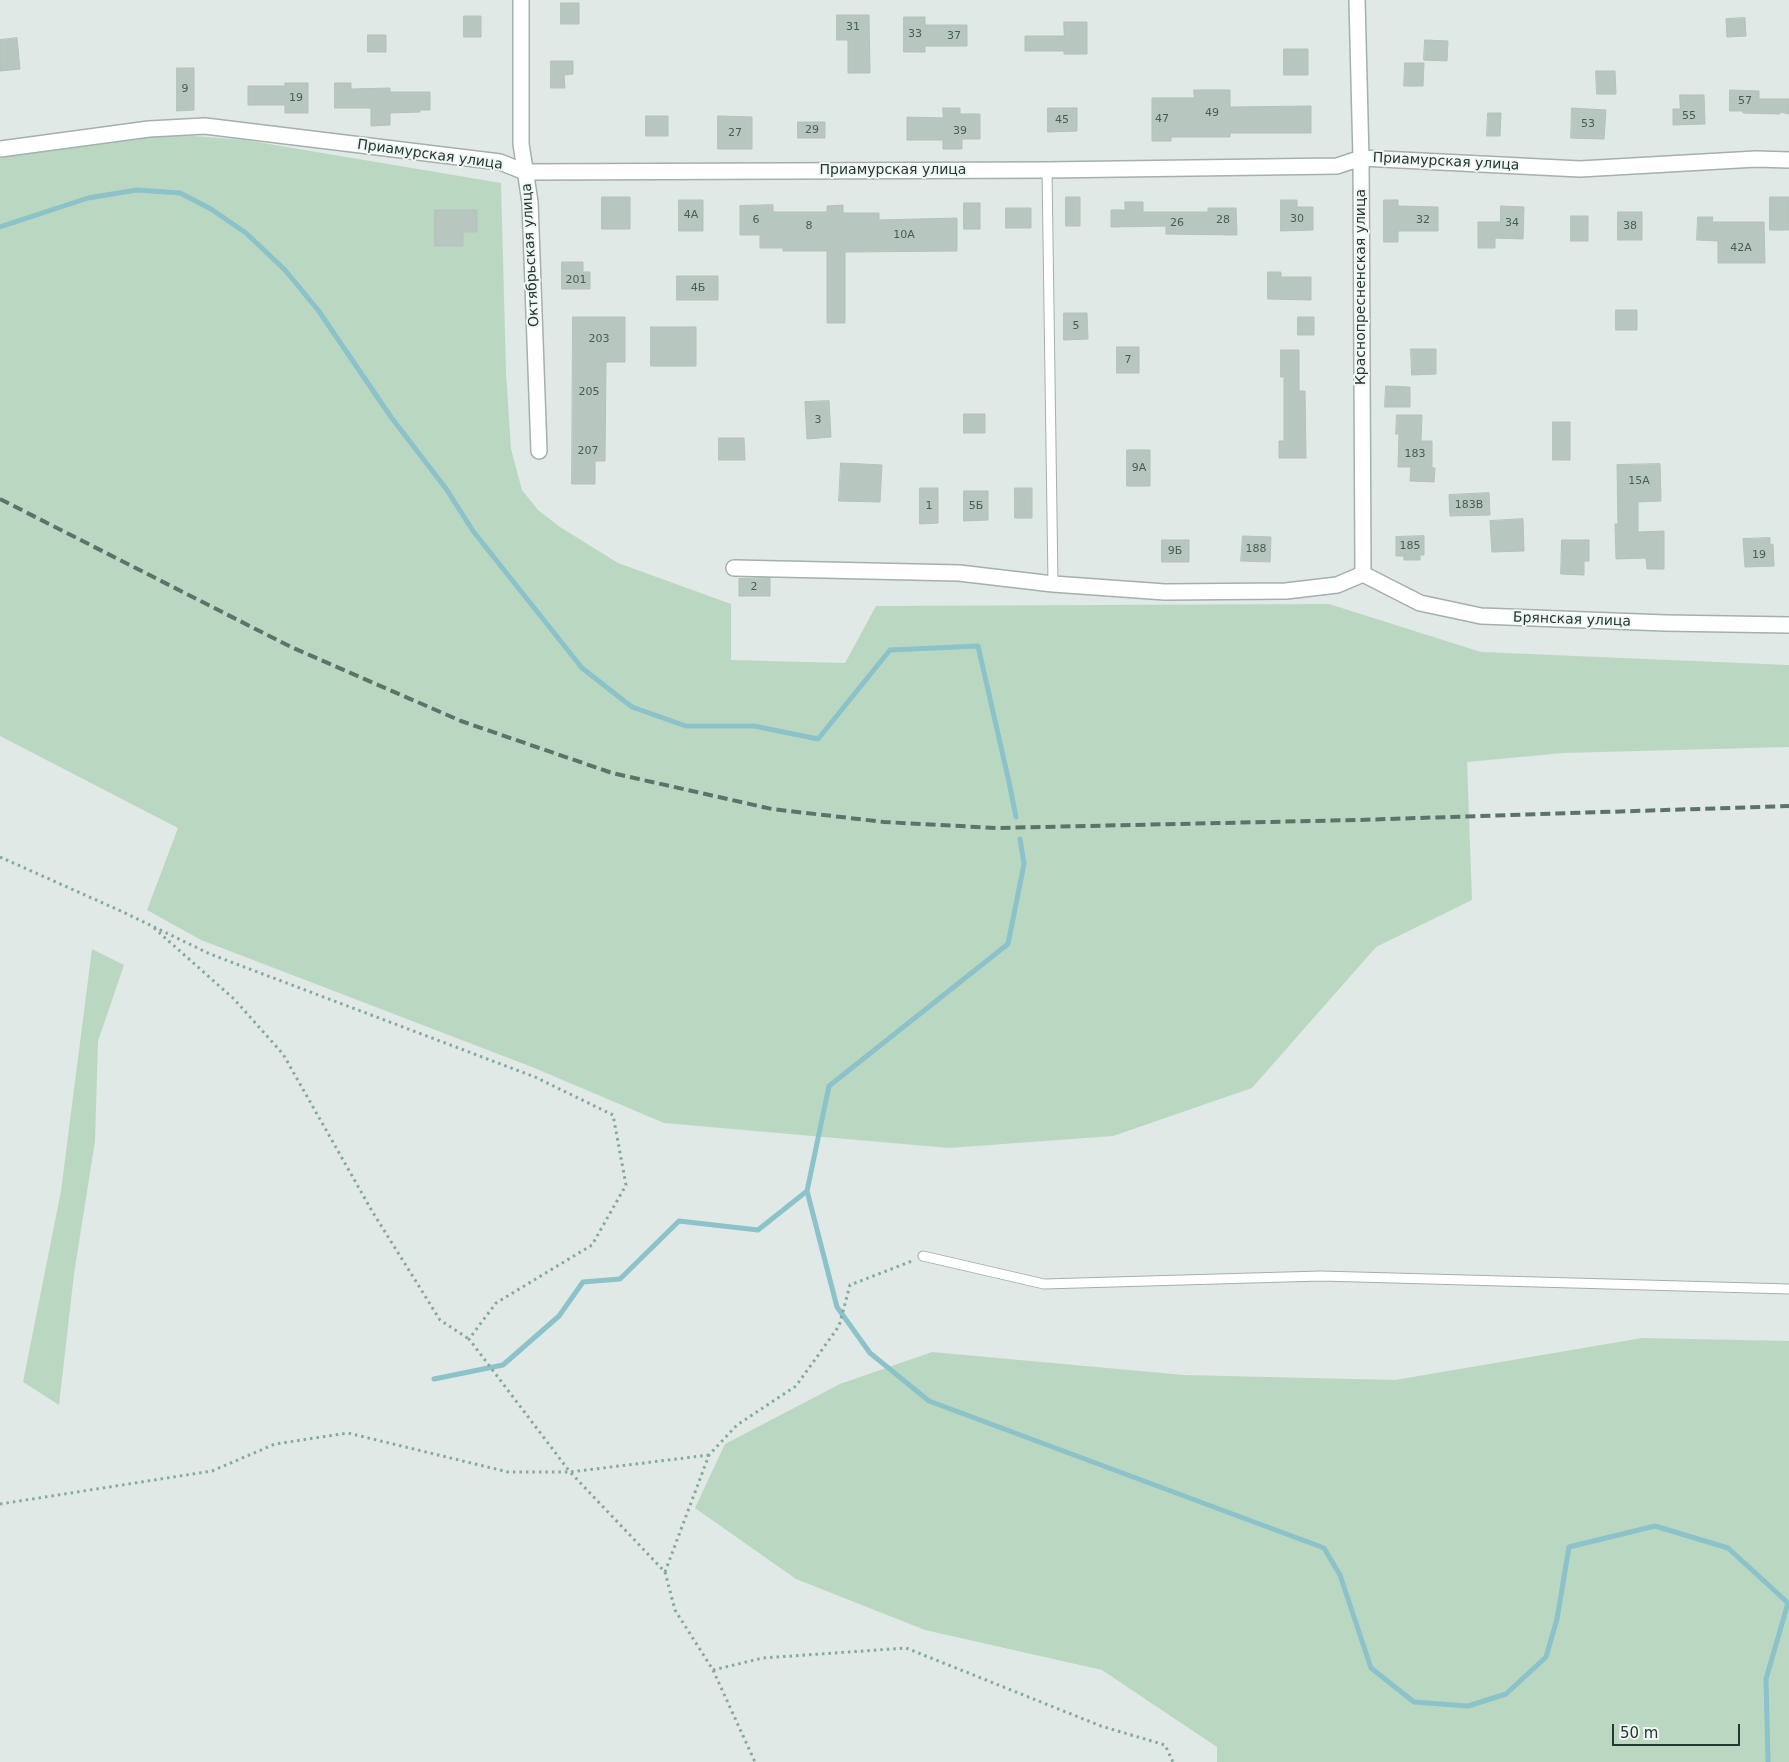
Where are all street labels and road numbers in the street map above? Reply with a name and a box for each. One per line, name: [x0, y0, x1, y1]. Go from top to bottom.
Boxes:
street label: Приамурская улица: [356, 136, 504, 174]
street label: Приамурская улица: [1372, 150, 1520, 174]
street label: Приамурская улица: [820, 162, 966, 178]
street label: Октябрьская улица: [519, 183, 543, 327]
street label: Краснопресненская улица: [1353, 189, 1369, 385]
street label: Брянская улица: [1513, 610, 1631, 630]

